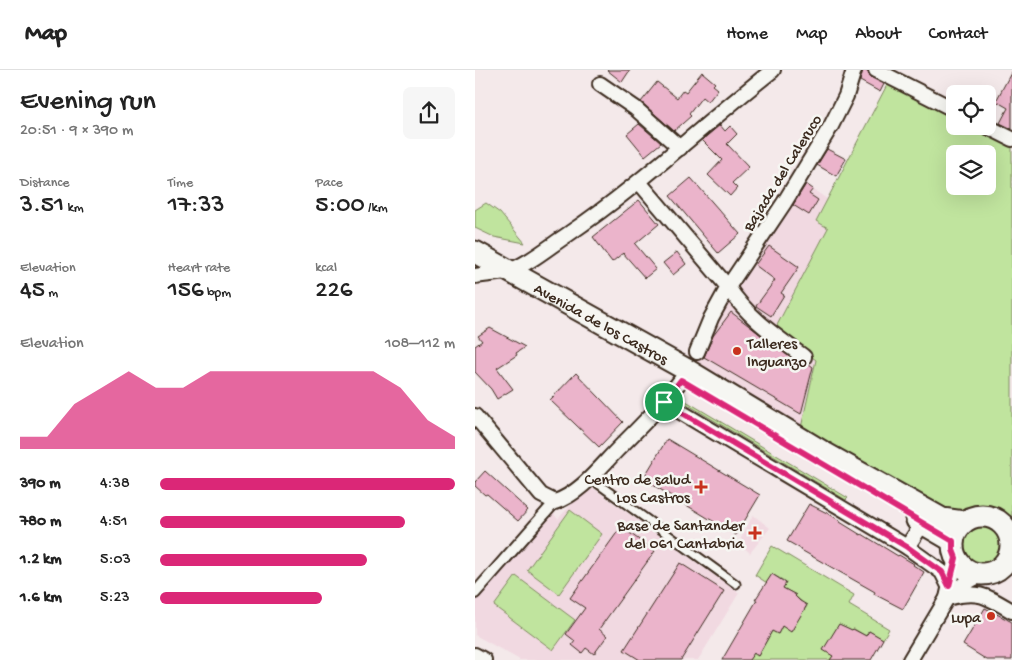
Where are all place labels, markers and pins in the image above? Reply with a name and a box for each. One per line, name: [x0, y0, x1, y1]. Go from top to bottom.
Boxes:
place label: Talleres Inguanzo: [746, 336, 807, 373]
marker: Talleres Inguanzo: [731, 345, 743, 357]
pin: [643, 381, 685, 423]
place label: Centro de salud Los Castros: [585, 472, 692, 509]
marker: Centro de salud Los Castros: [694, 480, 708, 494]
place label: Base de Santander del 061 Cantabria: [616, 518, 745, 555]
marker: Base de Santander del 061 Cantabria: [748, 526, 762, 540]
place label: Lupa: [951, 610, 982, 629]
marker: Lupa: [985, 610, 997, 622]

